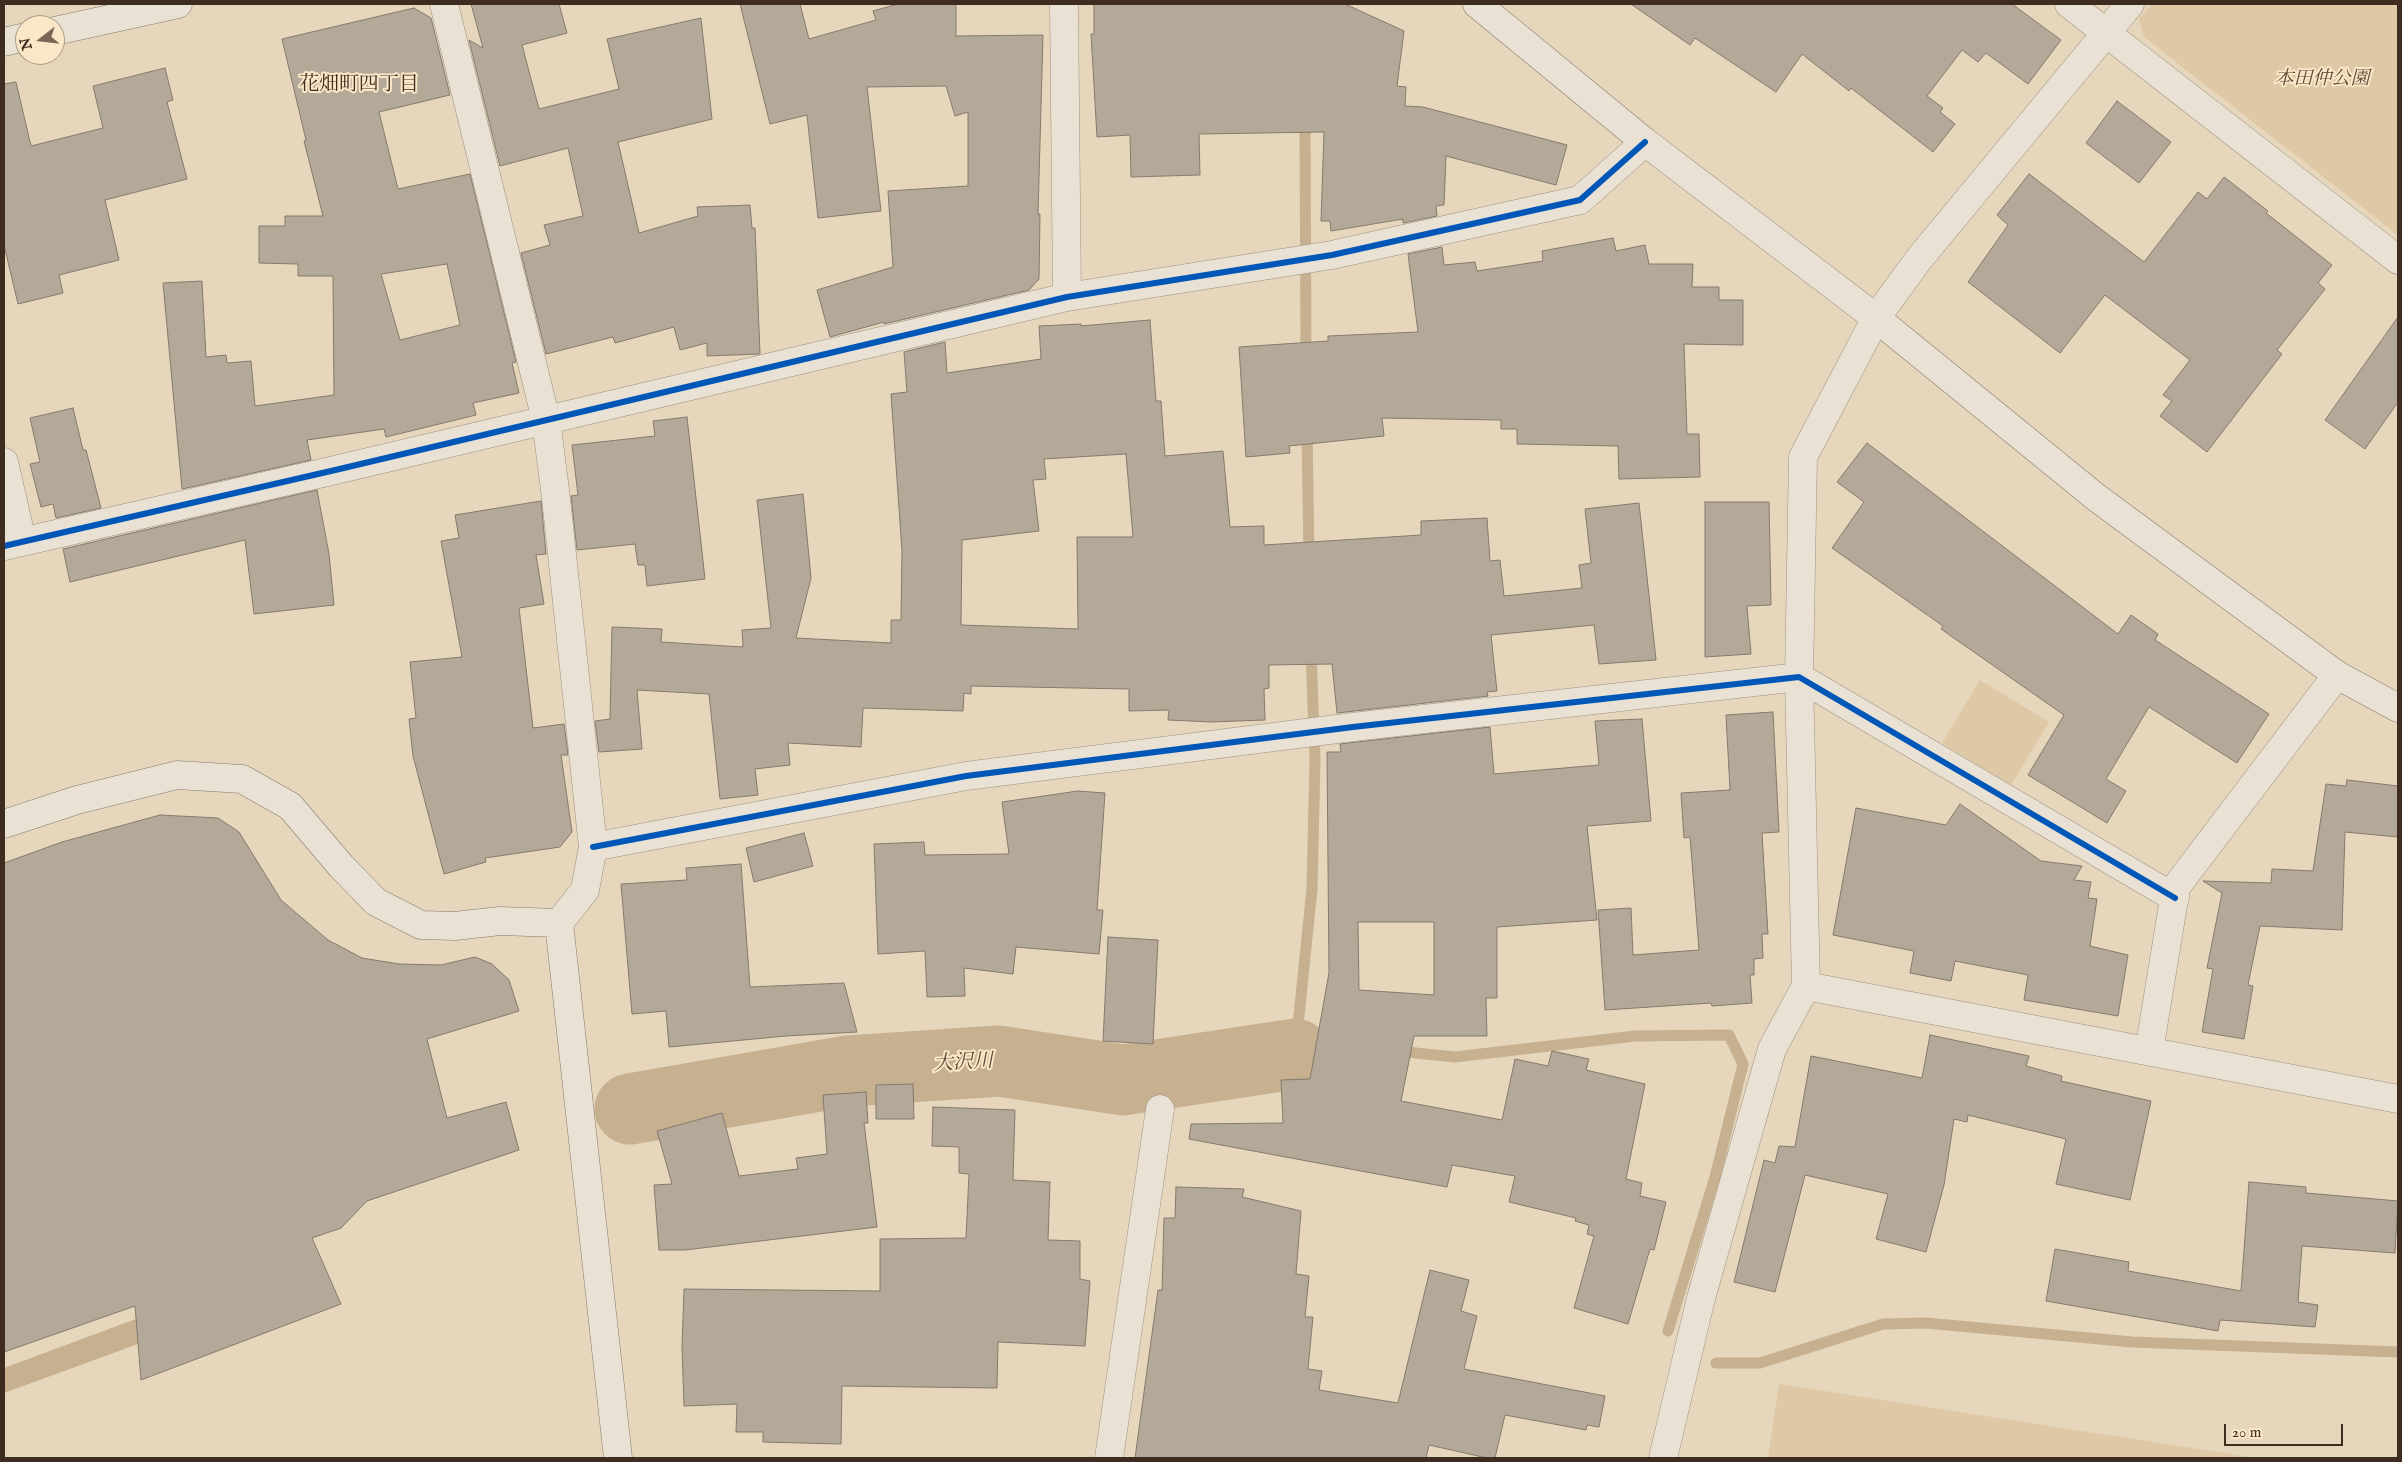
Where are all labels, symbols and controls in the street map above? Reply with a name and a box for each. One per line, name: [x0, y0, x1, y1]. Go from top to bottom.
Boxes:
north arrow: [15, 15, 65, 65]
text: N: [16, 36, 37, 52]
park label: 本田仲公園: [2275, 69, 2369, 91]
district label: 花畑町四丁目: [299, 74, 419, 98]
water label: 大沢川: [932, 1050, 994, 1078]
scale bar: [2227, 1414, 2346, 1446]
text: 20 m: [2232, 1423, 2261, 1442]

